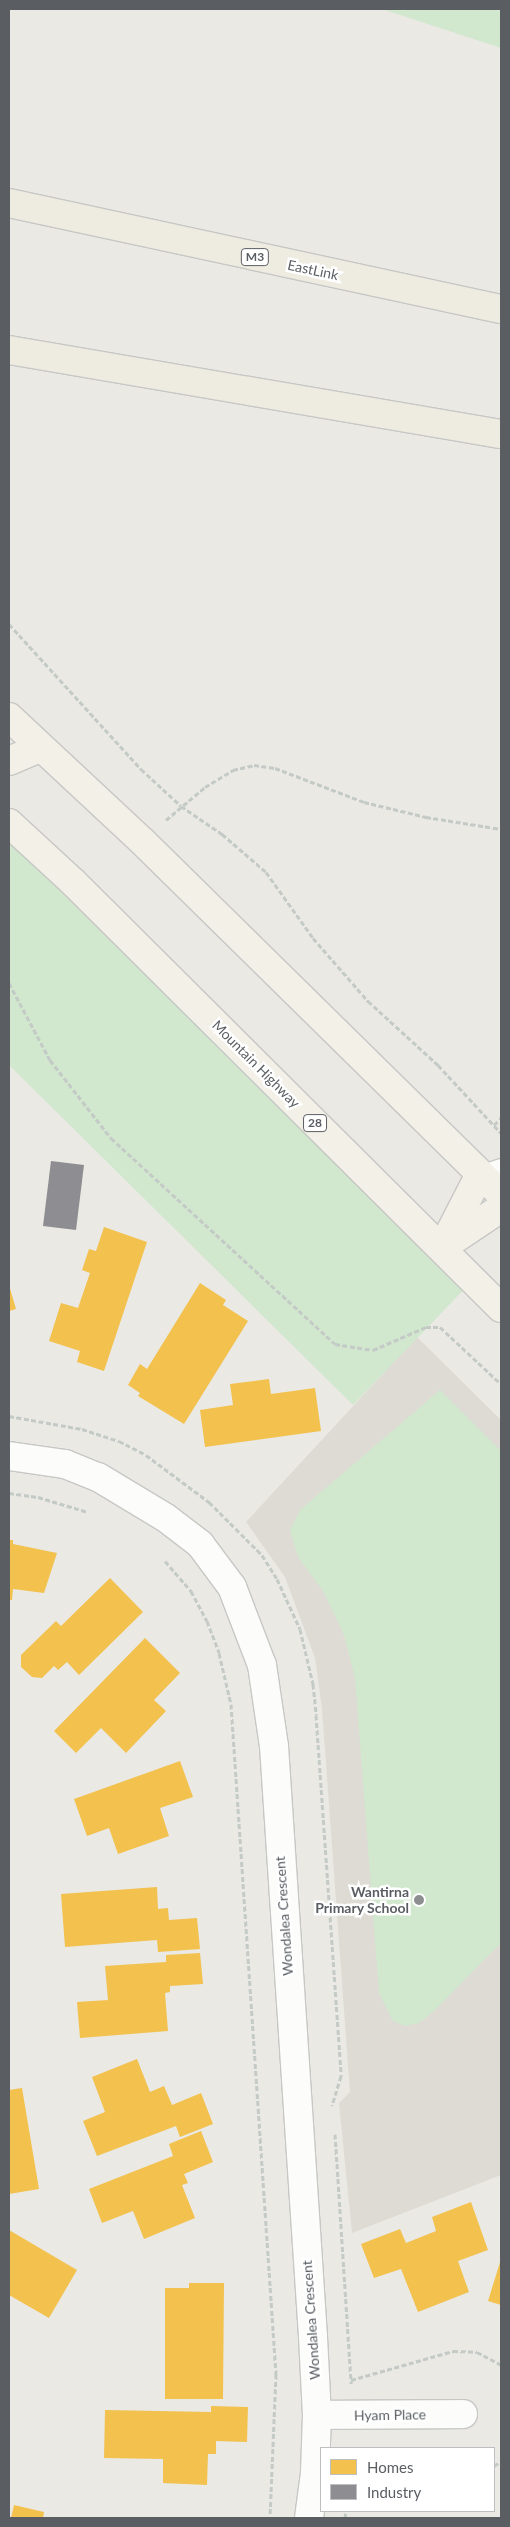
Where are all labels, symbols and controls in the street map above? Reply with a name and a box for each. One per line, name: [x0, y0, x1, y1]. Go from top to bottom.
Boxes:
road number: M3: [240, 248, 270, 266]
street label: EastLink: [286, 256, 340, 284]
street label: Mountain Highway: [209, 1017, 303, 1111]
road number: 28: [302, 1114, 328, 1132]
street label: Wondalea Crescent: [271, 1856, 297, 1976]
place label: Wantirna Primary School: [315, 1884, 409, 1916]
marker: Wantirna Primary School: [413, 1894, 425, 1906]
street label: Wondalea Crescent: [298, 2260, 324, 2380]
street label: Hyam Place: [354, 2406, 426, 2424]
legend: [320, 2447, 495, 2512]
text: Homes: [367, 2458, 413, 2476]
text: Industry: [367, 2483, 421, 2501]

